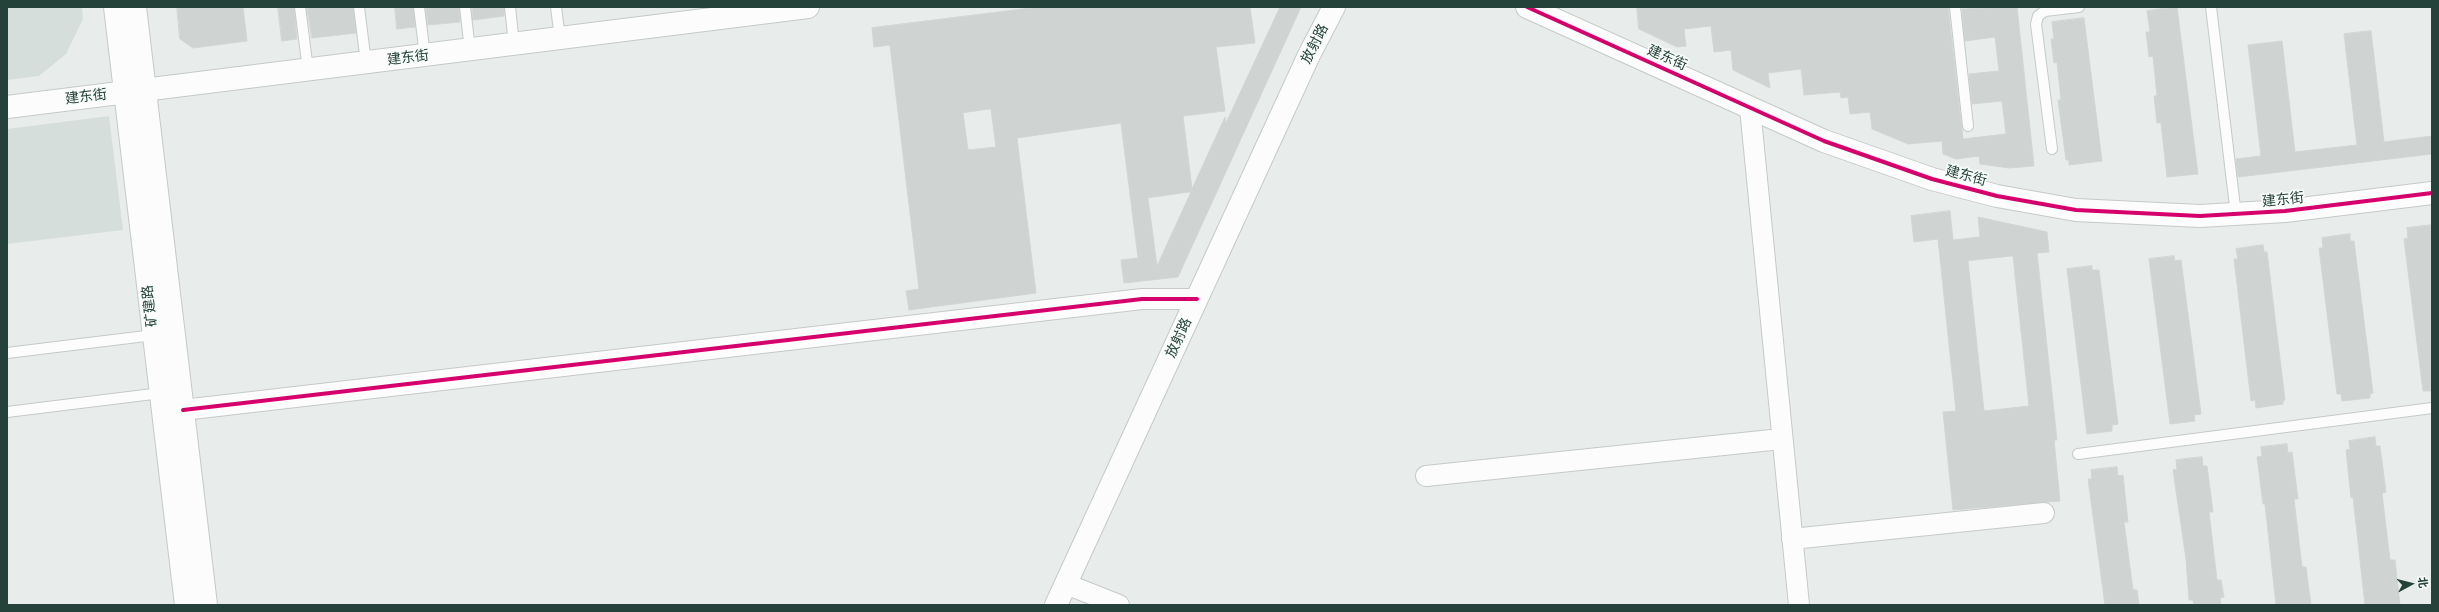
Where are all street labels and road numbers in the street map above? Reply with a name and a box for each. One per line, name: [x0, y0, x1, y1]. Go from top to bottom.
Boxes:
street label: 放射路: [1298, 21, 1332, 67]
street label: 建东街: [1644, 42, 1690, 74]
street label: 建东街: [386, 47, 430, 69]
street label: 建东街: [64, 86, 108, 108]
street label: 建东街: [1944, 162, 1988, 190]
street label: 建东街: [2261, 189, 2305, 211]
street label: 矿建路: [139, 284, 161, 328]
street label: 放射路: [1163, 315, 1195, 361]

